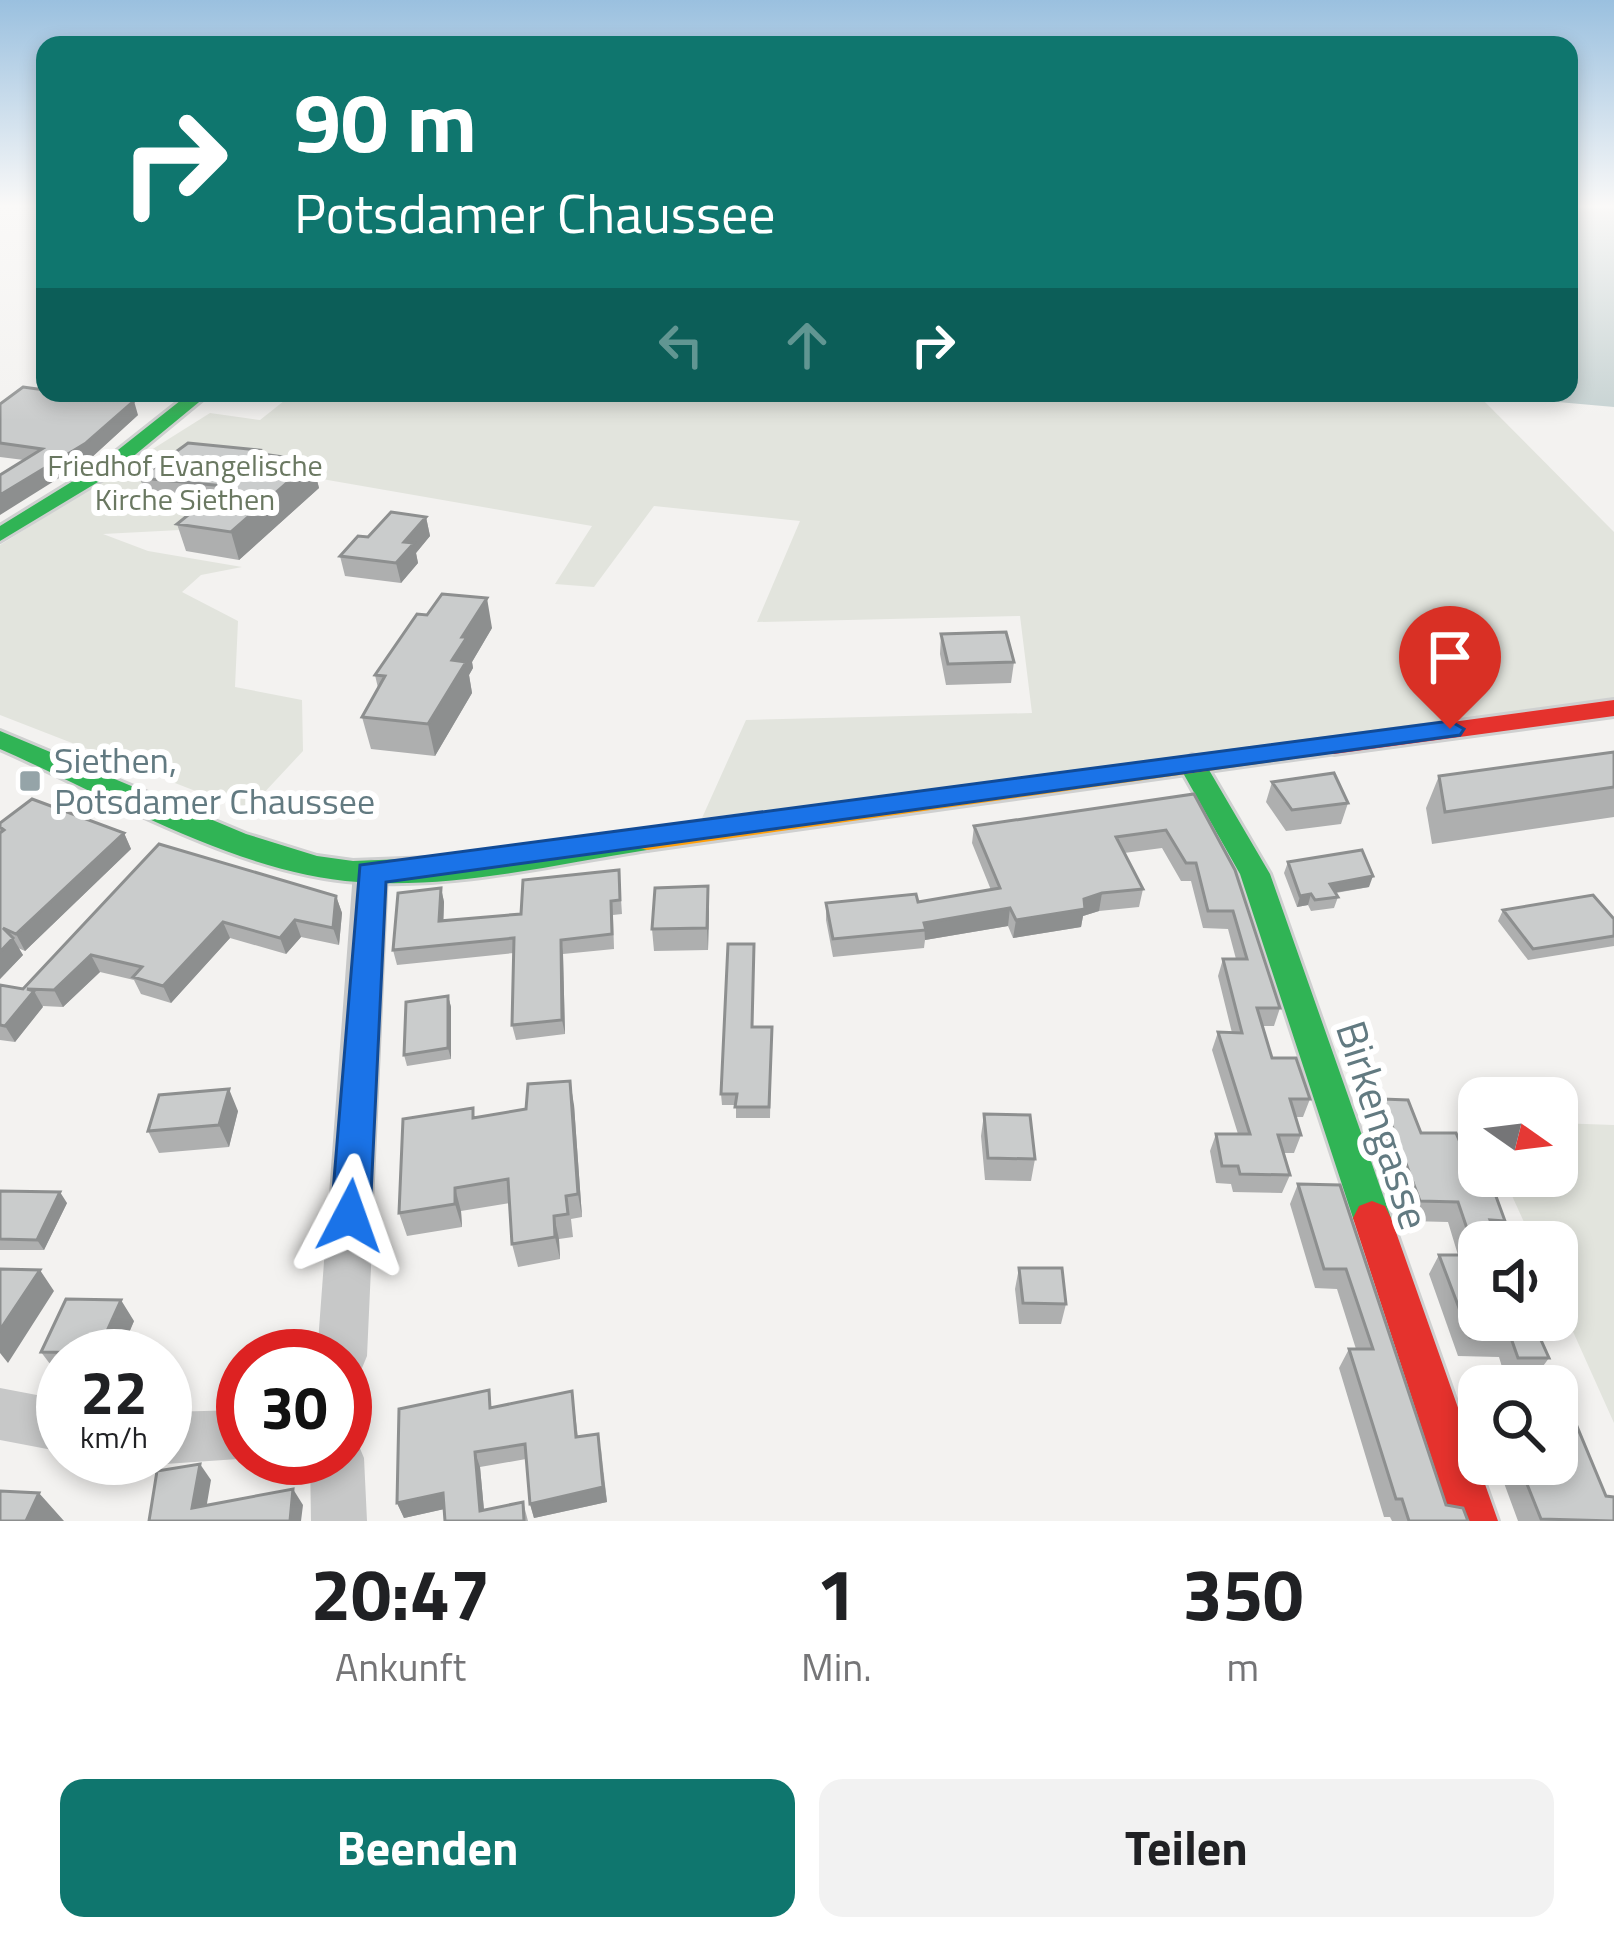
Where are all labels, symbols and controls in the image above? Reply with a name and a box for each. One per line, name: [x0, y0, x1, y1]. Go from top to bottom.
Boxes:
text: 90 m: [294, 57, 477, 185]
icon: right: [96, 84, 252, 240]
text: Potsdamer Chaussee: [294, 172, 776, 254]
icon: left: [648, 312, 714, 378]
icon: ahead: [774, 312, 840, 378]
icon: right: [900, 312, 966, 378]
park label: Friedhof Evangelische Kirche Siethen: [47, 442, 323, 522]
pin: [1399, 606, 1501, 729]
icon: arrive: [1417, 624, 1483, 690]
place label: Siethen, Potsdamer Chaussee: [54, 732, 375, 828]
marker: Siethen, Potsdamer Chaussee: [17, 768, 43, 794]
street label: Birkengasse: [1320, 1012, 1448, 1237]
north arrow: [1458, 1077, 1578, 1197]
map controls: [1458, 1077, 1578, 1485]
position arrow: [287, 1153, 413, 1279]
button: sound: [1458, 1221, 1578, 1341]
speed limit sign: 30: [216, 1329, 372, 1485]
text: 22: [80, 1346, 148, 1437]
button: search: [1458, 1365, 1578, 1485]
text: km/h: [80, 1414, 148, 1460]
text: 20:47: [311, 1538, 490, 1648]
text: 1: [816, 1538, 857, 1648]
text: 350: [1182, 1538, 1303, 1648]
text: Ankunft: [335, 1637, 466, 1696]
text: Min.: [801, 1637, 872, 1696]
text: m: [1227, 1637, 1259, 1696]
button: Beenden: [60, 1779, 795, 1917]
button: Teilen: [819, 1779, 1554, 1917]

